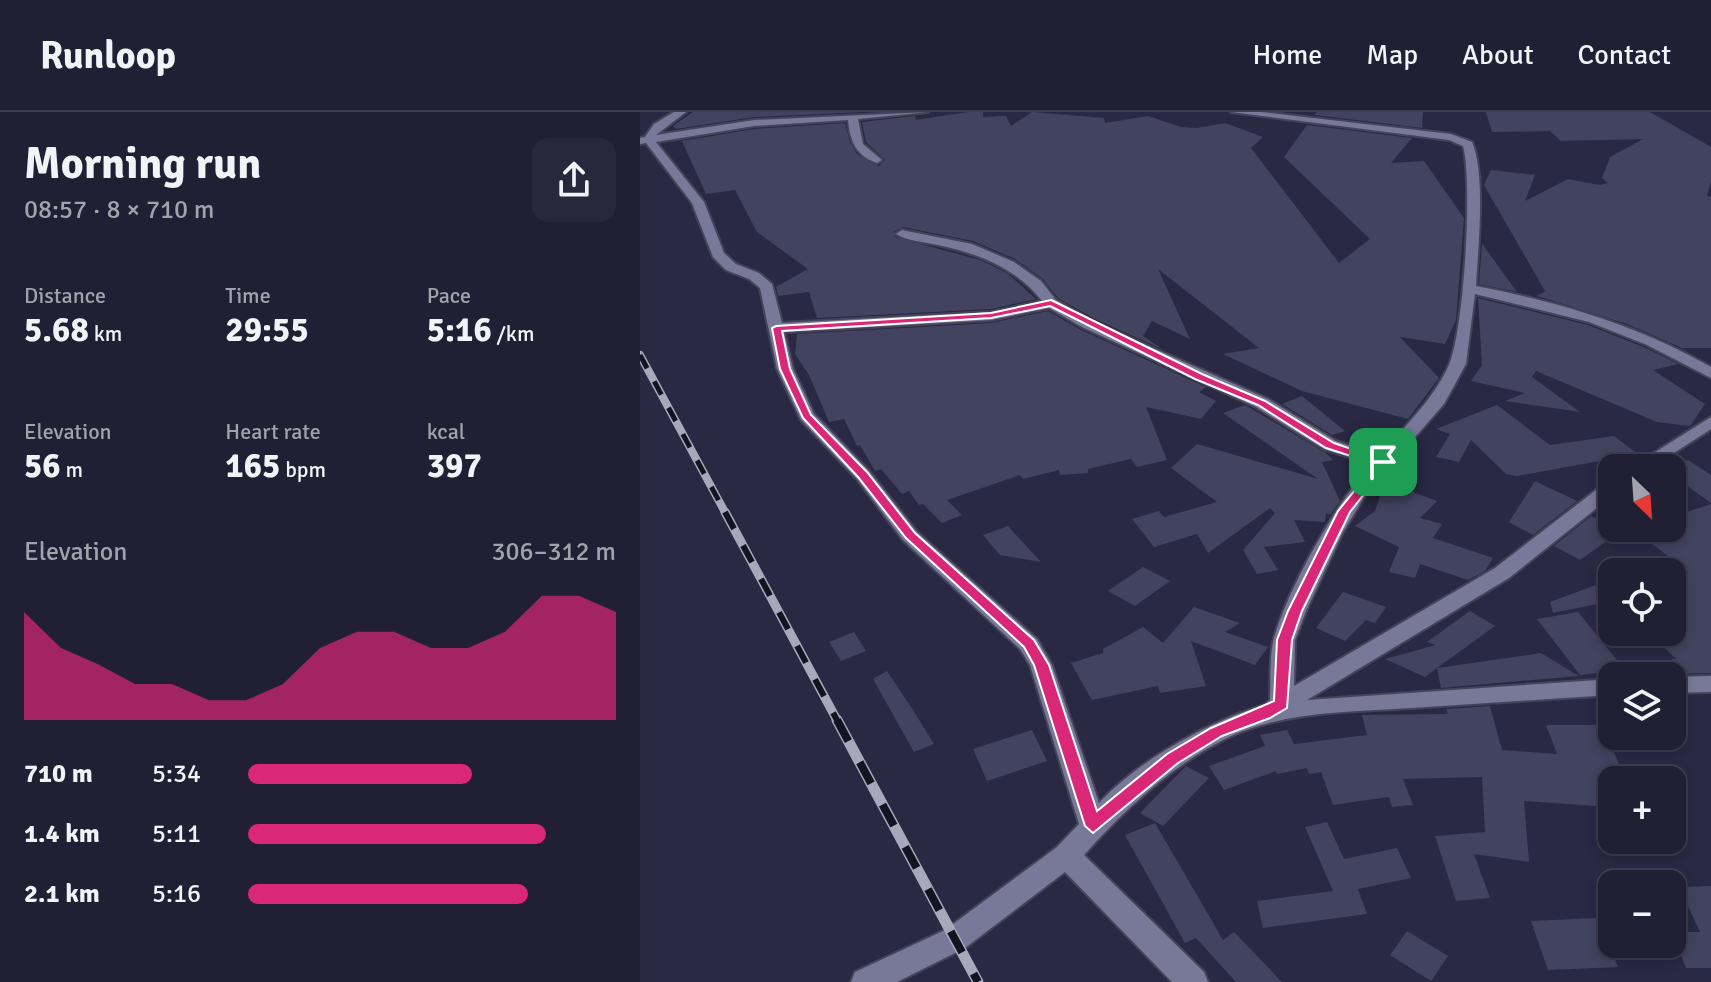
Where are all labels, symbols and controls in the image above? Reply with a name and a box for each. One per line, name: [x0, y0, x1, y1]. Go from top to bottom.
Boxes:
text: Runloop: [40, 32, 176, 79]
text: Home: [1253, 38, 1322, 72]
text: Map: [1366, 38, 1418, 72]
text: About: [1462, 38, 1534, 72]
text: Contact: [1578, 38, 1671, 72]
text: Morning run: [24, 137, 261, 191]
button: share: [532, 138, 616, 222]
text: 08:57 · 8 × 710 m: [24, 194, 215, 226]
text: Distance: [24, 282, 106, 309]
text: Time: [225, 282, 271, 309]
text: Pace: [427, 282, 471, 309]
text: 5.68: [24, 309, 89, 351]
text: 29:55: [225, 309, 309, 351]
text: 5:16: [427, 309, 492, 351]
text: km: [89, 320, 122, 347]
text: /km: [492, 320, 534, 347]
text: Elevation: [24, 418, 112, 445]
text: Heart rate: [225, 418, 321, 445]
text: kcal: [427, 418, 465, 445]
pin: [1349, 428, 1417, 496]
icon: arrive: [1361, 440, 1405, 484]
text: 56: [24, 445, 61, 487]
text: 165: [225, 445, 280, 487]
text: 397: [427, 445, 482, 487]
north arrow: [1598, 454, 1686, 542]
map controls: [1598, 454, 1686, 958]
text: m: [61, 456, 83, 483]
text: bpm: [280, 456, 326, 483]
text: Elevation: [24, 536, 128, 568]
text: 306–312 m: [492, 536, 616, 568]
button: locate: [1598, 558, 1686, 646]
button: layers: [1598, 662, 1686, 750]
text: 710 m: [24, 758, 93, 790]
text: 5:34: [152, 758, 201, 790]
button: +: [1598, 766, 1686, 854]
text: 1.4 km: [24, 818, 100, 850]
text: 5:11: [152, 818, 201, 850]
button: −: [1598, 870, 1686, 958]
text: 2.1 km: [24, 878, 100, 910]
text: 5:16: [152, 878, 201, 910]

